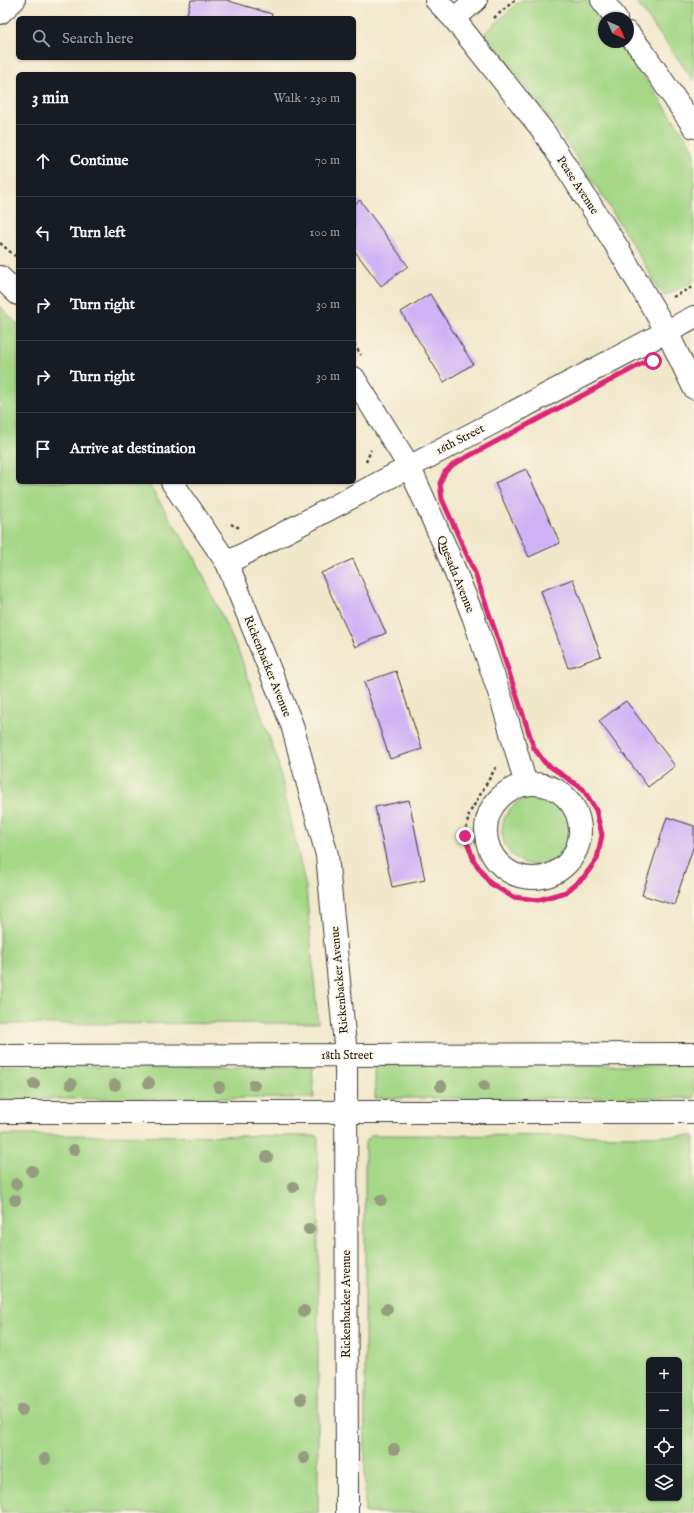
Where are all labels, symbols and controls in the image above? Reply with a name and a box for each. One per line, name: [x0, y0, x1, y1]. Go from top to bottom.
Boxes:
north arrow: [598, 12, 634, 48]
search box: [16, 16, 356, 60]
icon: search: [30, 27, 52, 49]
text: Search here: [62, 29, 133, 48]
text: 3 min: [32, 88, 69, 109]
text: Walk · 230 m: [274, 90, 340, 107]
icon: ahead: [32, 150, 54, 172]
text: Continue: [70, 151, 128, 170]
text: 70 m: [315, 152, 340, 169]
street label: Pease Avenue: [553, 153, 602, 218]
icon: left: [32, 222, 54, 244]
text: Turn left: [70, 223, 126, 242]
text: 100 m: [310, 224, 340, 241]
icon: right: [32, 294, 54, 316]
text: Turn right: [70, 295, 135, 314]
text: 30 m: [316, 296, 340, 313]
route start: [644, 352, 662, 370]
icon: right: [32, 366, 54, 388]
text: Turn right: [70, 367, 135, 386]
text: 30 m: [316, 368, 340, 385]
street label: 16th Street: [433, 421, 487, 458]
icon: arrive: [32, 438, 54, 460]
text: Arrive at destination: [70, 439, 196, 458]
street label: Quesada Avenue: [433, 533, 478, 615]
street label: Rickenbacker Avenue: [240, 613, 295, 719]
route end: [456, 827, 474, 845]
street label: Rickenbacker Avenue: [327, 925, 352, 1034]
street label: 18th Street: [321, 1048, 373, 1063]
street label: Rickenbacker Avenue: [339, 1250, 354, 1358]
map controls: [646, 1357, 682, 1501]
button: +: [646, 1357, 682, 1393]
button: −: [646, 1393, 682, 1429]
button: locate: [646, 1429, 682, 1465]
button: layers: [646, 1465, 682, 1501]

